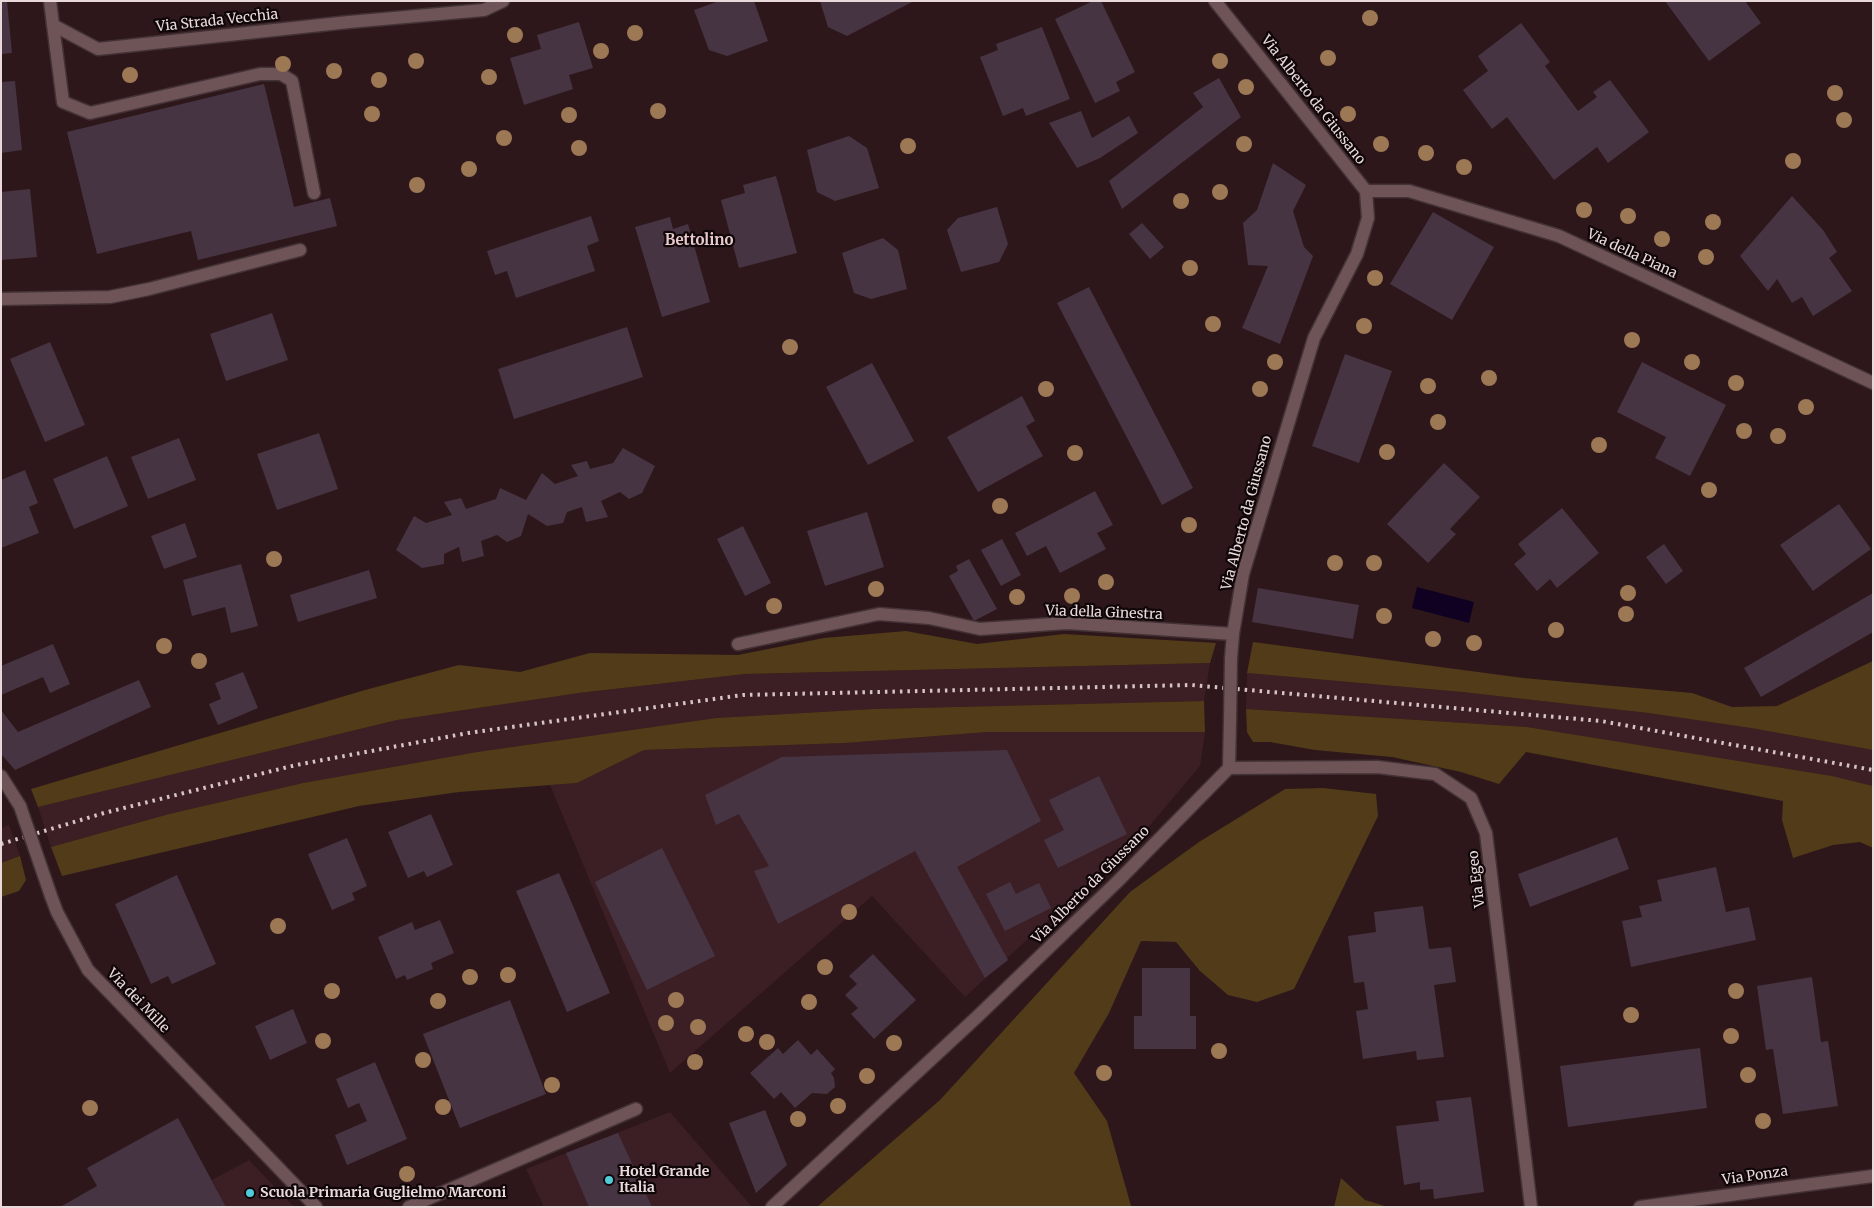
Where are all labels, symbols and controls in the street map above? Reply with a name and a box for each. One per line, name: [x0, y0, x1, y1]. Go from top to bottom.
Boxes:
street label: Via Strada Vecchia: [155, 6, 279, 36]
street label: Via Alberto da Giussano: [1257, 32, 1369, 168]
street label: Via della Piana: [1584, 226, 1680, 282]
district label: Bettolino: [665, 232, 733, 250]
street label: Via Alberto da Giussano: [1218, 434, 1276, 592]
street label: Via della Ginestra: [1045, 603, 1163, 623]
street label: Via Alberto da Giussano: [1029, 823, 1153, 947]
street label: Via Egeo: [1465, 849, 1489, 909]
street label: Via dei Mille: [103, 965, 173, 1037]
street label: Via Ponza: [1721, 1163, 1789, 1189]
place label: Hotel Grande Italia: [619, 1164, 709, 1196]
marker: Hotel Grande Italia: [603, 1174, 615, 1186]
place label: Scuola Primaria Guglielmo Marconi: [260, 1185, 506, 1201]
marker: Scuola Primaria Guglielmo Marconi: [244, 1187, 256, 1199]

